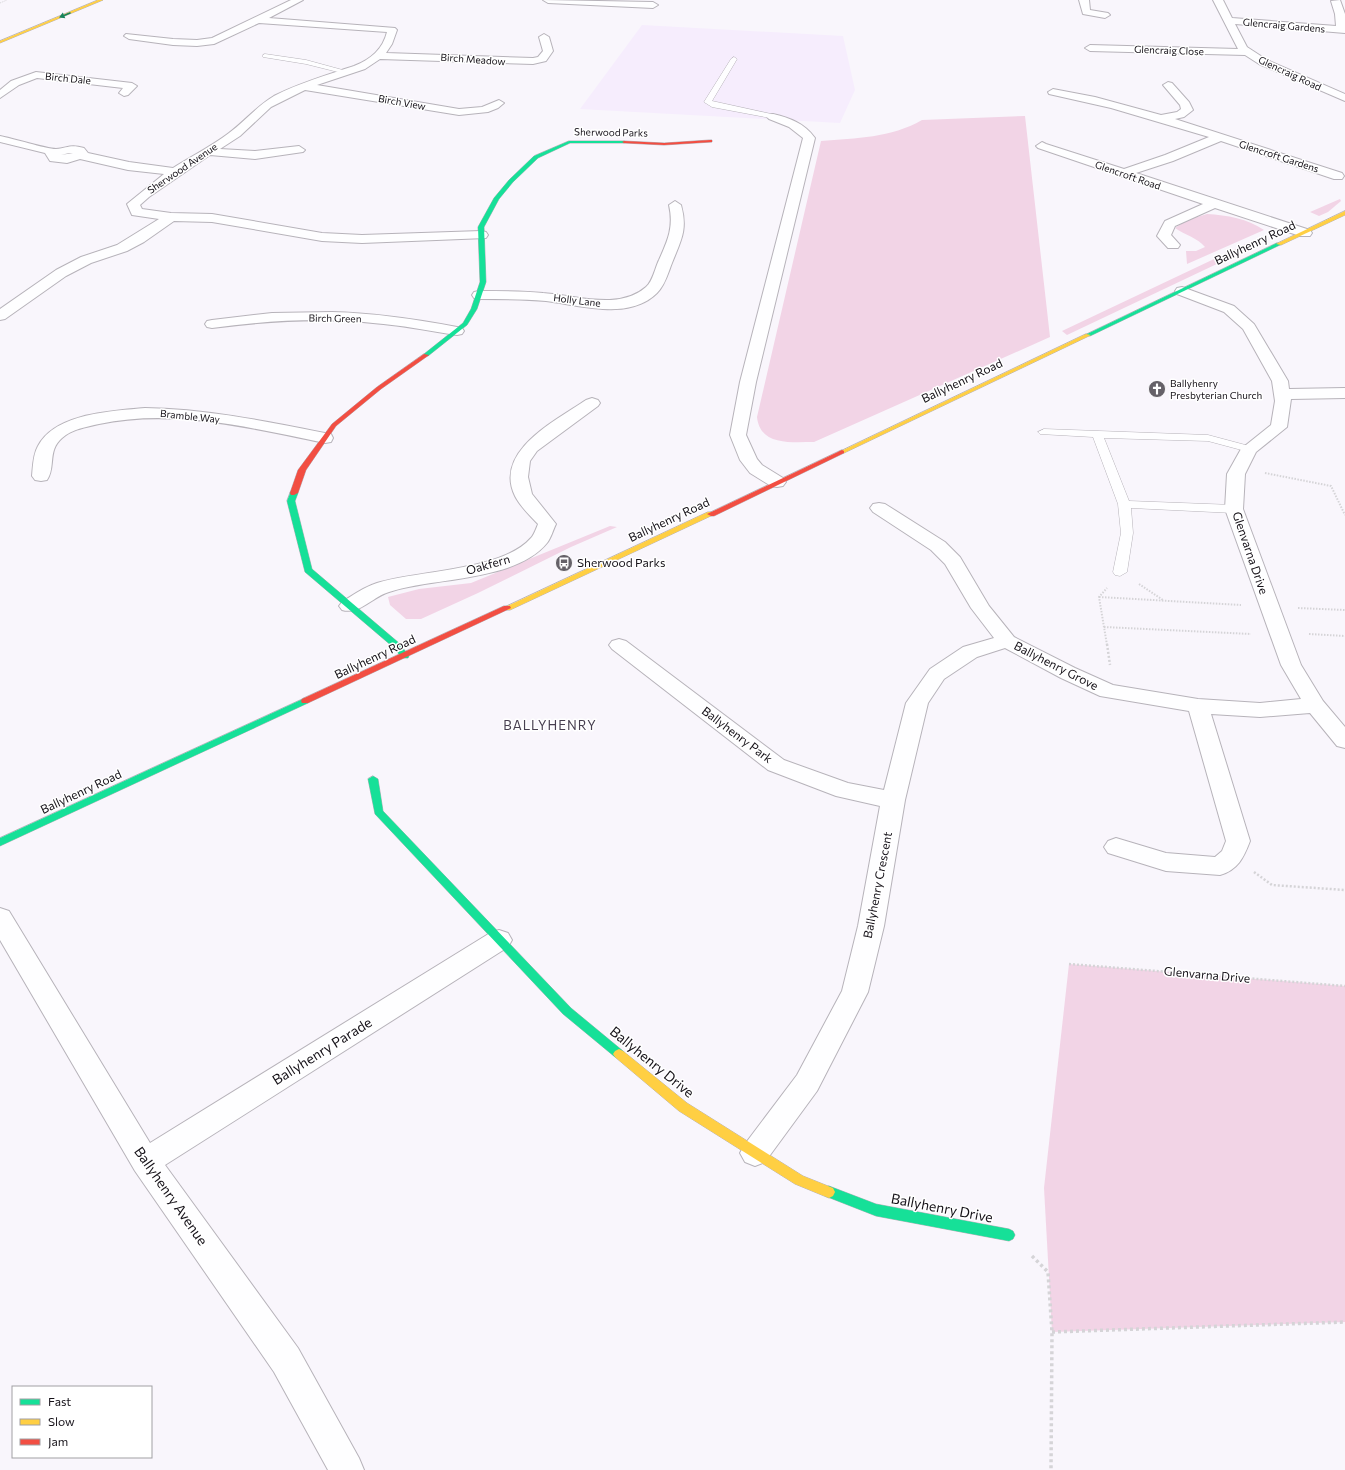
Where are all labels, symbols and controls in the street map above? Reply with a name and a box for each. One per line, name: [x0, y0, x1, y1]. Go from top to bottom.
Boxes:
one-way arrow: [60, 12, 71, 18]
street label: Glencraig Gardens: [1242, 15, 1326, 35]
street label: Glencraig Close: [1134, 43, 1204, 57]
street label: Birch Meadow: [440, 51, 506, 67]
street label: Glencraig Road: [1257, 53, 1324, 93]
street label: Birch Dale: [45, 70, 91, 86]
street label: Birch View: [377, 92, 427, 112]
street label: Sherwood Parks: [574, 125, 648, 139]
street label: Glencroft Gardens: [1238, 137, 1321, 175]
street label: Sherwood Avenue: [145, 140, 219, 196]
street label: Glencroft Road: [1093, 158, 1163, 192]
street label: Ballyhenry Road: [1212, 217, 1297, 267]
street label: Holly Lane: [553, 291, 601, 309]
street label: Birch Green: [308, 312, 362, 324]
street label: Ballyhenry Road: [919, 355, 1004, 405]
place label: Ballyhenry Presbyterian Church: [1170, 377, 1262, 401]
church icon: Ballyhenry Presbyterian Church: [1147, 379, 1167, 399]
street label: Bramble Way: [160, 407, 220, 425]
street label: Ballyhenry Road: [626, 494, 711, 544]
street label: Glenvarna Drive: [1230, 510, 1272, 596]
street label: Oakfern: [464, 551, 511, 577]
bus stop icon: Sherwood Parks: [554, 553, 574, 573]
place label: Sherwood Parks: [577, 555, 666, 569]
street label: Ballyhenry Road: [332, 631, 417, 681]
street label: Ballyhenry Grove: [1012, 638, 1101, 692]
street label: Ballyhenry Park: [700, 703, 776, 766]
district label: BALLYHENRY: [503, 717, 597, 733]
street label: Ballyhenry Road: [38, 766, 123, 816]
street label: Ballyhenry Crescent: [860, 830, 894, 939]
street label: Glenvarna Drive: [1163, 963, 1251, 985]
street label: Ballyhenry Parade: [269, 1013, 375, 1088]
street label: Ballyhenry Drive: [607, 1022, 698, 1101]
street label: Ballyhenry Avenue: [131, 1143, 212, 1248]
street label: Ballyhenry Drive: [890, 1189, 995, 1226]
legend: [12, 1386, 152, 1458]
text: Fast: [48, 1394, 71, 1408]
text: Slow: [48, 1414, 75, 1428]
text: Jam: [48, 1434, 68, 1449]

